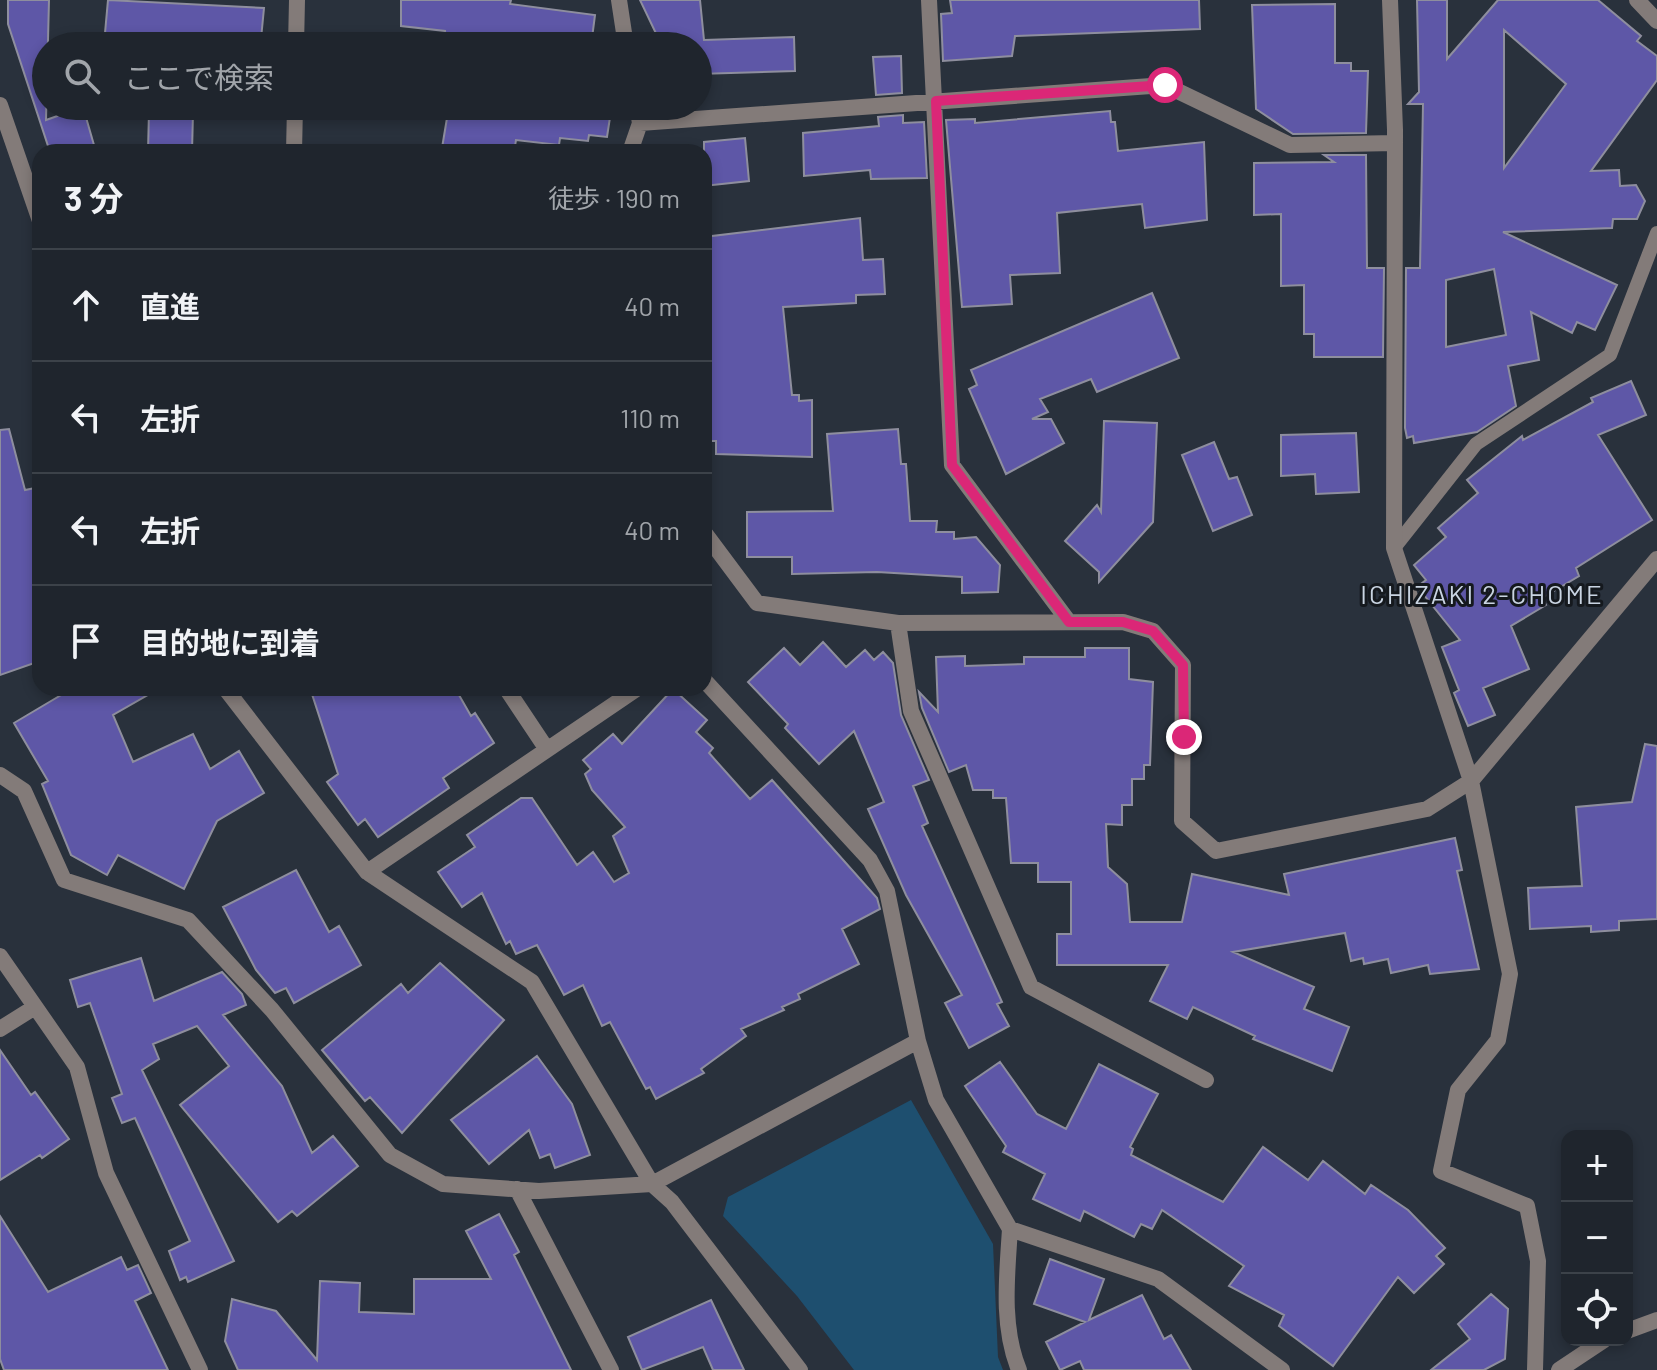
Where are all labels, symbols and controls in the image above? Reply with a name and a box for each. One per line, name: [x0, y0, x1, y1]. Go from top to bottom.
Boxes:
search box: [32, 32, 712, 120]
icon: search: [60, 54, 104, 98]
text: ここで検索: [124, 59, 274, 95]
route start: [1147, 67, 1183, 103]
text: 3 分: [64, 177, 123, 218]
text: 徒歩 · 190 m: [548, 182, 680, 213]
icon: ahead: [64, 283, 108, 327]
text: 直進: [140, 288, 200, 324]
text: 40 m: [624, 290, 680, 321]
icon: left: [64, 395, 108, 439]
text: 左折: [140, 400, 200, 436]
text: 110 m: [620, 402, 680, 433]
icon: left: [64, 507, 108, 551]
text: 左折: [140, 512, 200, 548]
text: 40 m: [624, 514, 680, 545]
district label: ICHIZAKI 2-CHOME: [1360, 578, 1604, 609]
icon: arrive: [64, 619, 108, 663]
text: 目的地に到着: [140, 624, 320, 660]
route end: [1166, 719, 1202, 755]
map controls: [1561, 1130, 1633, 1346]
button: +: [1561, 1130, 1633, 1202]
button: −: [1561, 1202, 1633, 1274]
button: locate: [1561, 1274, 1633, 1346]

